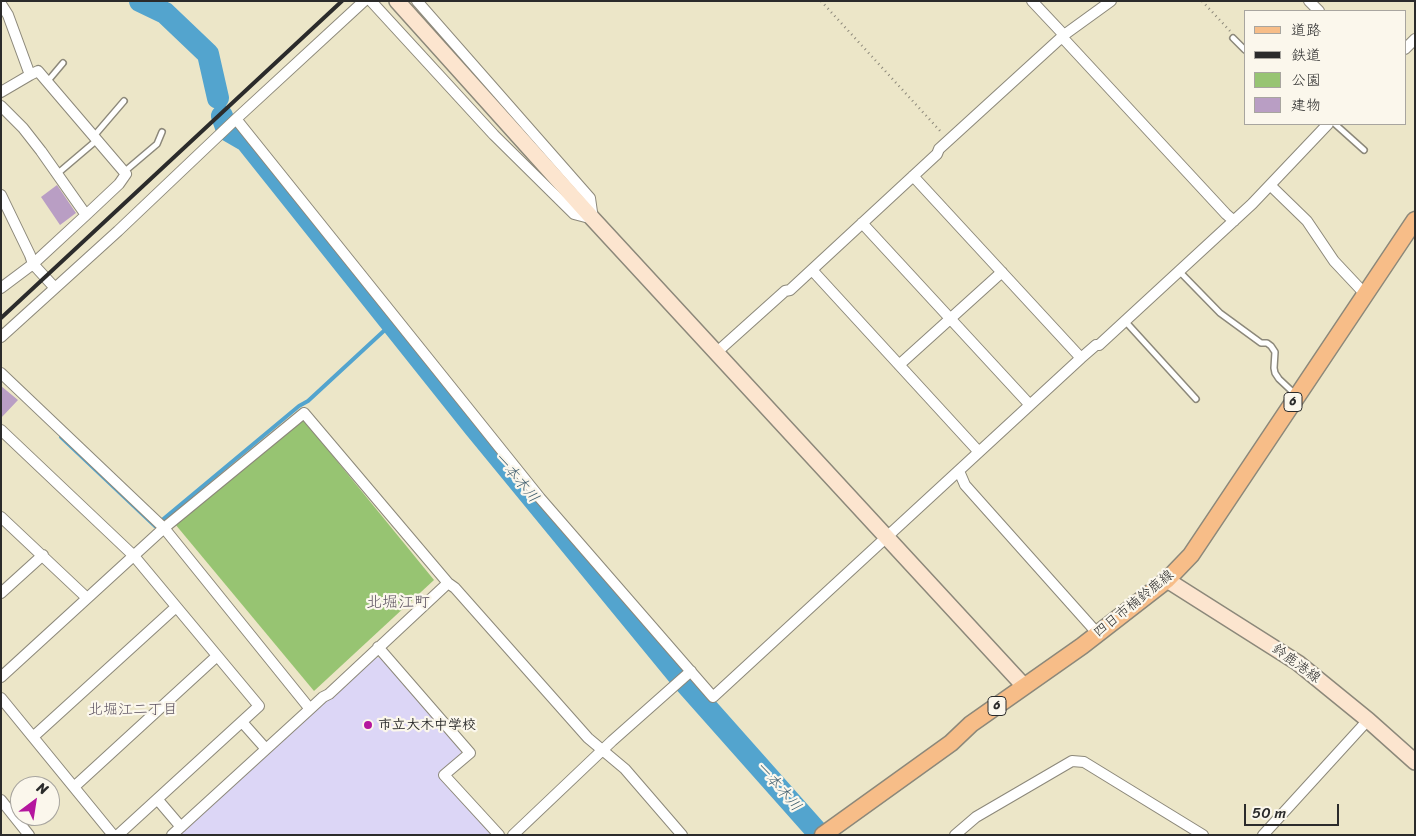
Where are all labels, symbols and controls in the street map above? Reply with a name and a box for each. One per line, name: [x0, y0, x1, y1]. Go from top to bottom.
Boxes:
legend: [1244, 10, 1406, 125]
text: 道路: [1291, 17, 1321, 43]
text: 鉄道: [1291, 42, 1321, 68]
text: 公園: [1291, 67, 1321, 93]
text: 建物: [1291, 92, 1321, 118]
road number: 6: [1284, 392, 1302, 412]
water label: 一本木川: [490, 449, 542, 507]
street label: 四日市楠鈴鹿線: [1091, 567, 1177, 641]
district label: 北堀江町: [366, 593, 430, 613]
street label: 鈴鹿港線: [1268, 641, 1324, 687]
road number: 6: [988, 696, 1006, 716]
district label: 北堀江二丁目: [88, 701, 178, 719]
place label: 市立大木中学校: [378, 717, 476, 733]
marker: 市立大木中学校: [362, 719, 374, 731]
water label: 一本木川: [752, 758, 804, 816]
text: N: [32, 775, 53, 802]
north arrow: [10, 776, 60, 826]
scale bar: [1246, 794, 1341, 826]
text: 50 m: [1252, 800, 1286, 826]

